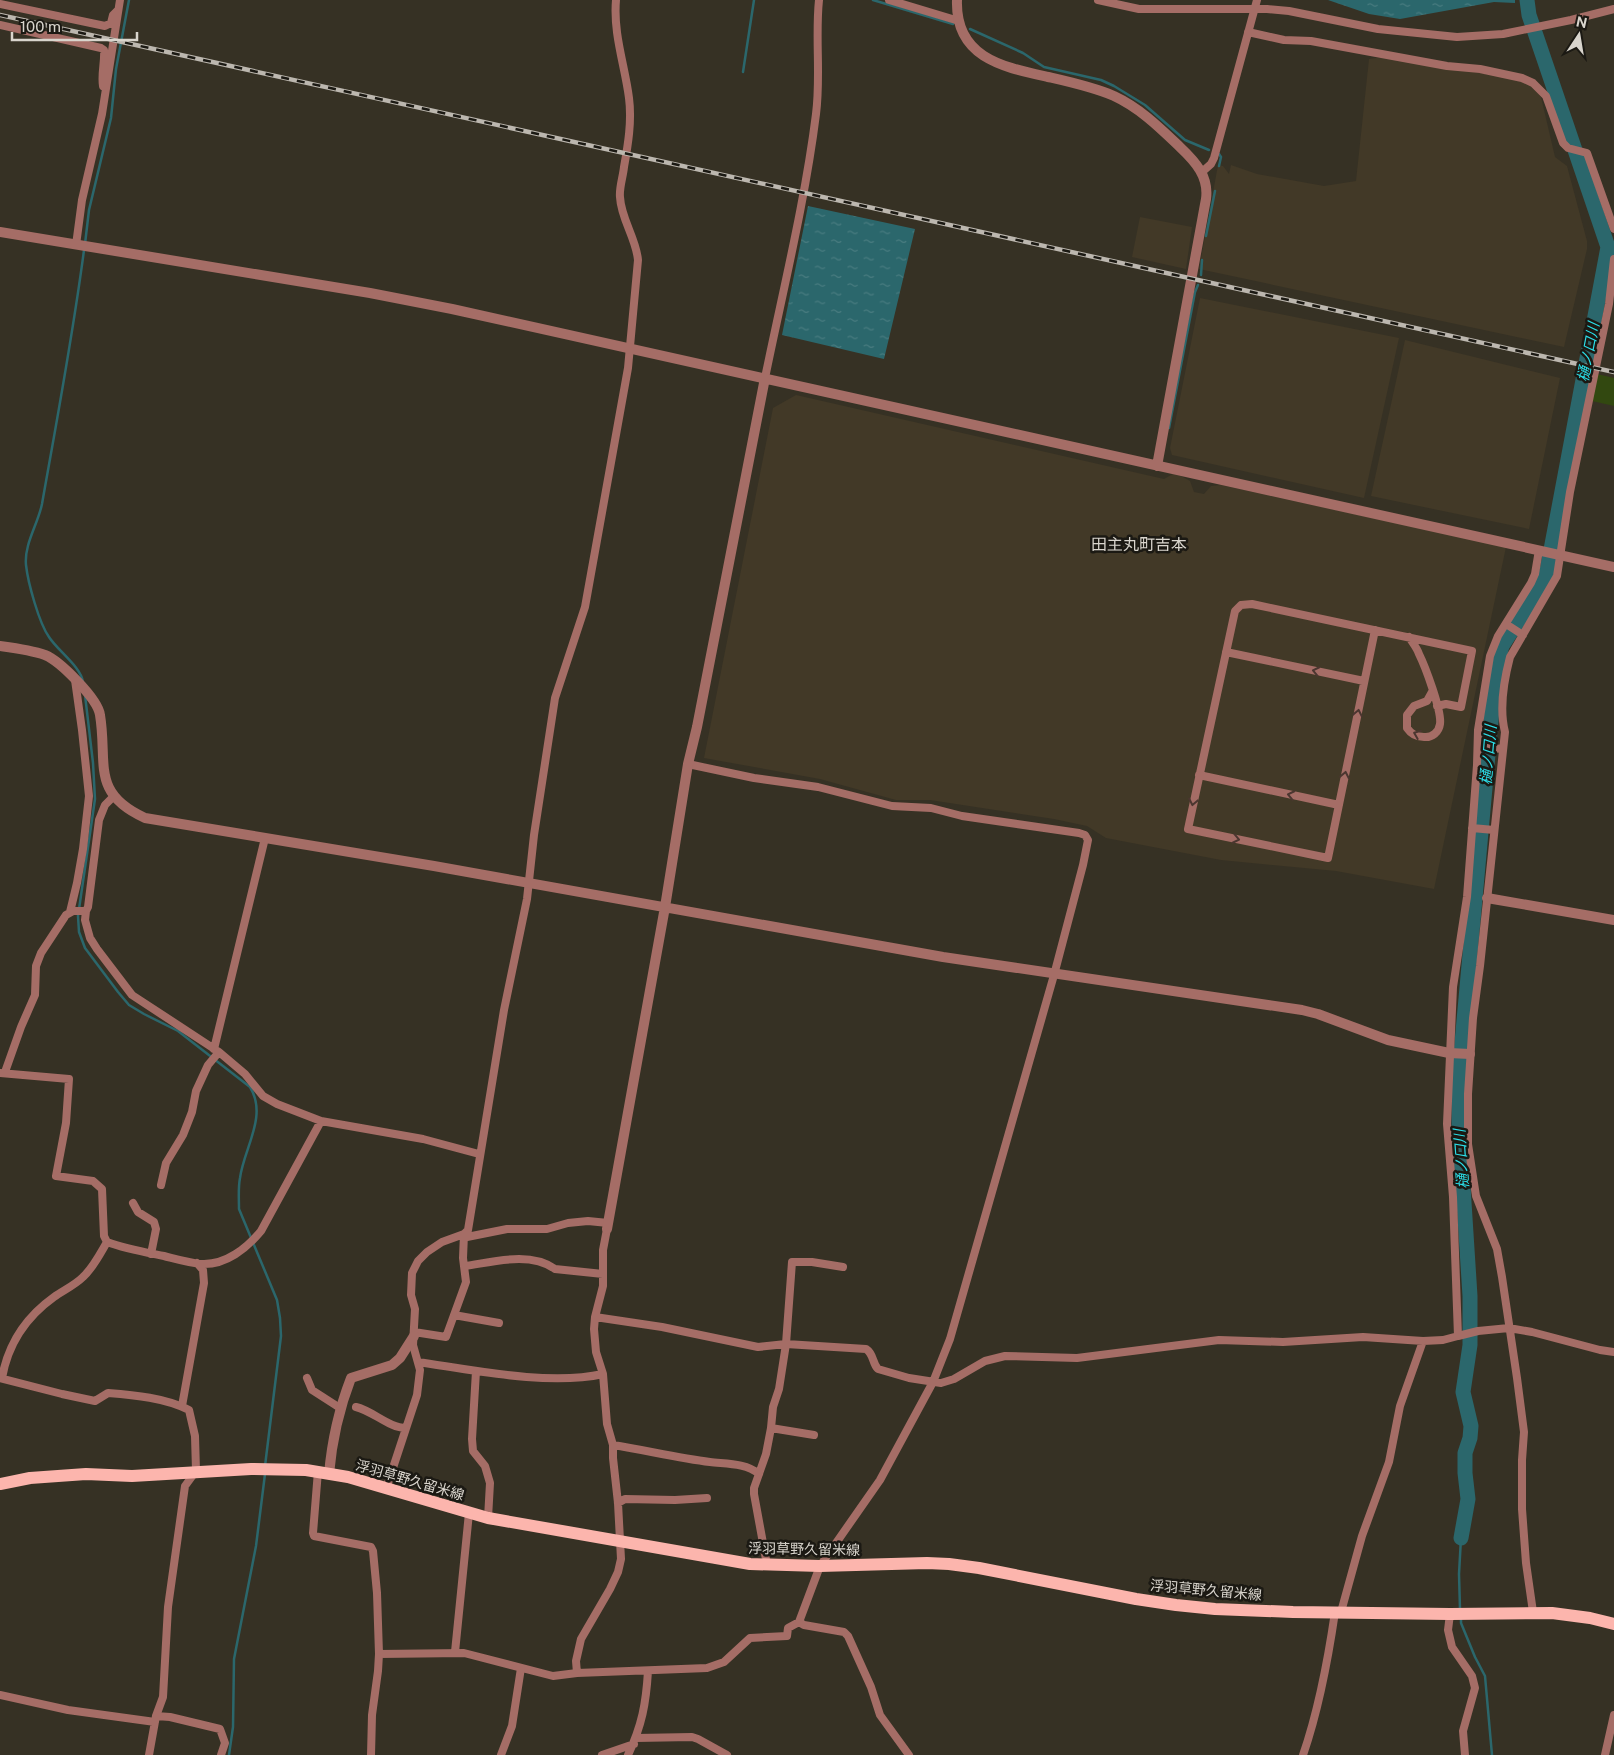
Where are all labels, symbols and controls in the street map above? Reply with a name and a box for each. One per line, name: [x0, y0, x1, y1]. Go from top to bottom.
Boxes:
scale bar: [12, 10, 138, 42]
north arrow: [1554, 10, 1604, 60]
text: N: [1575, 13, 1589, 31]
text: 100 m: [20, 18, 61, 35]
water label: 樋ノ口川: [1574, 319, 1602, 383]
district label: 田主丸町吉本: [1091, 535, 1187, 554]
one-way arrow: [1312, 666, 1321, 677]
one-way arrow: [1352, 708, 1362, 717]
water label: 樋ノ口川: [1477, 722, 1499, 786]
one-way arrow: [1413, 730, 1422, 740]
one-way arrow: [1339, 771, 1350, 780]
one-way arrow: [1287, 790, 1296, 800]
one-way arrow: [1189, 798, 1199, 806]
one-way arrow: [1231, 833, 1240, 844]
water label: 樋ノ口川: [1450, 1126, 1472, 1190]
street label: 浮羽草野久留米線: [354, 1457, 466, 1503]
street label: 浮羽草野久留米線: [748, 1540, 860, 1558]
street label: 浮羽草野久留米線: [1150, 1577, 1262, 1603]

